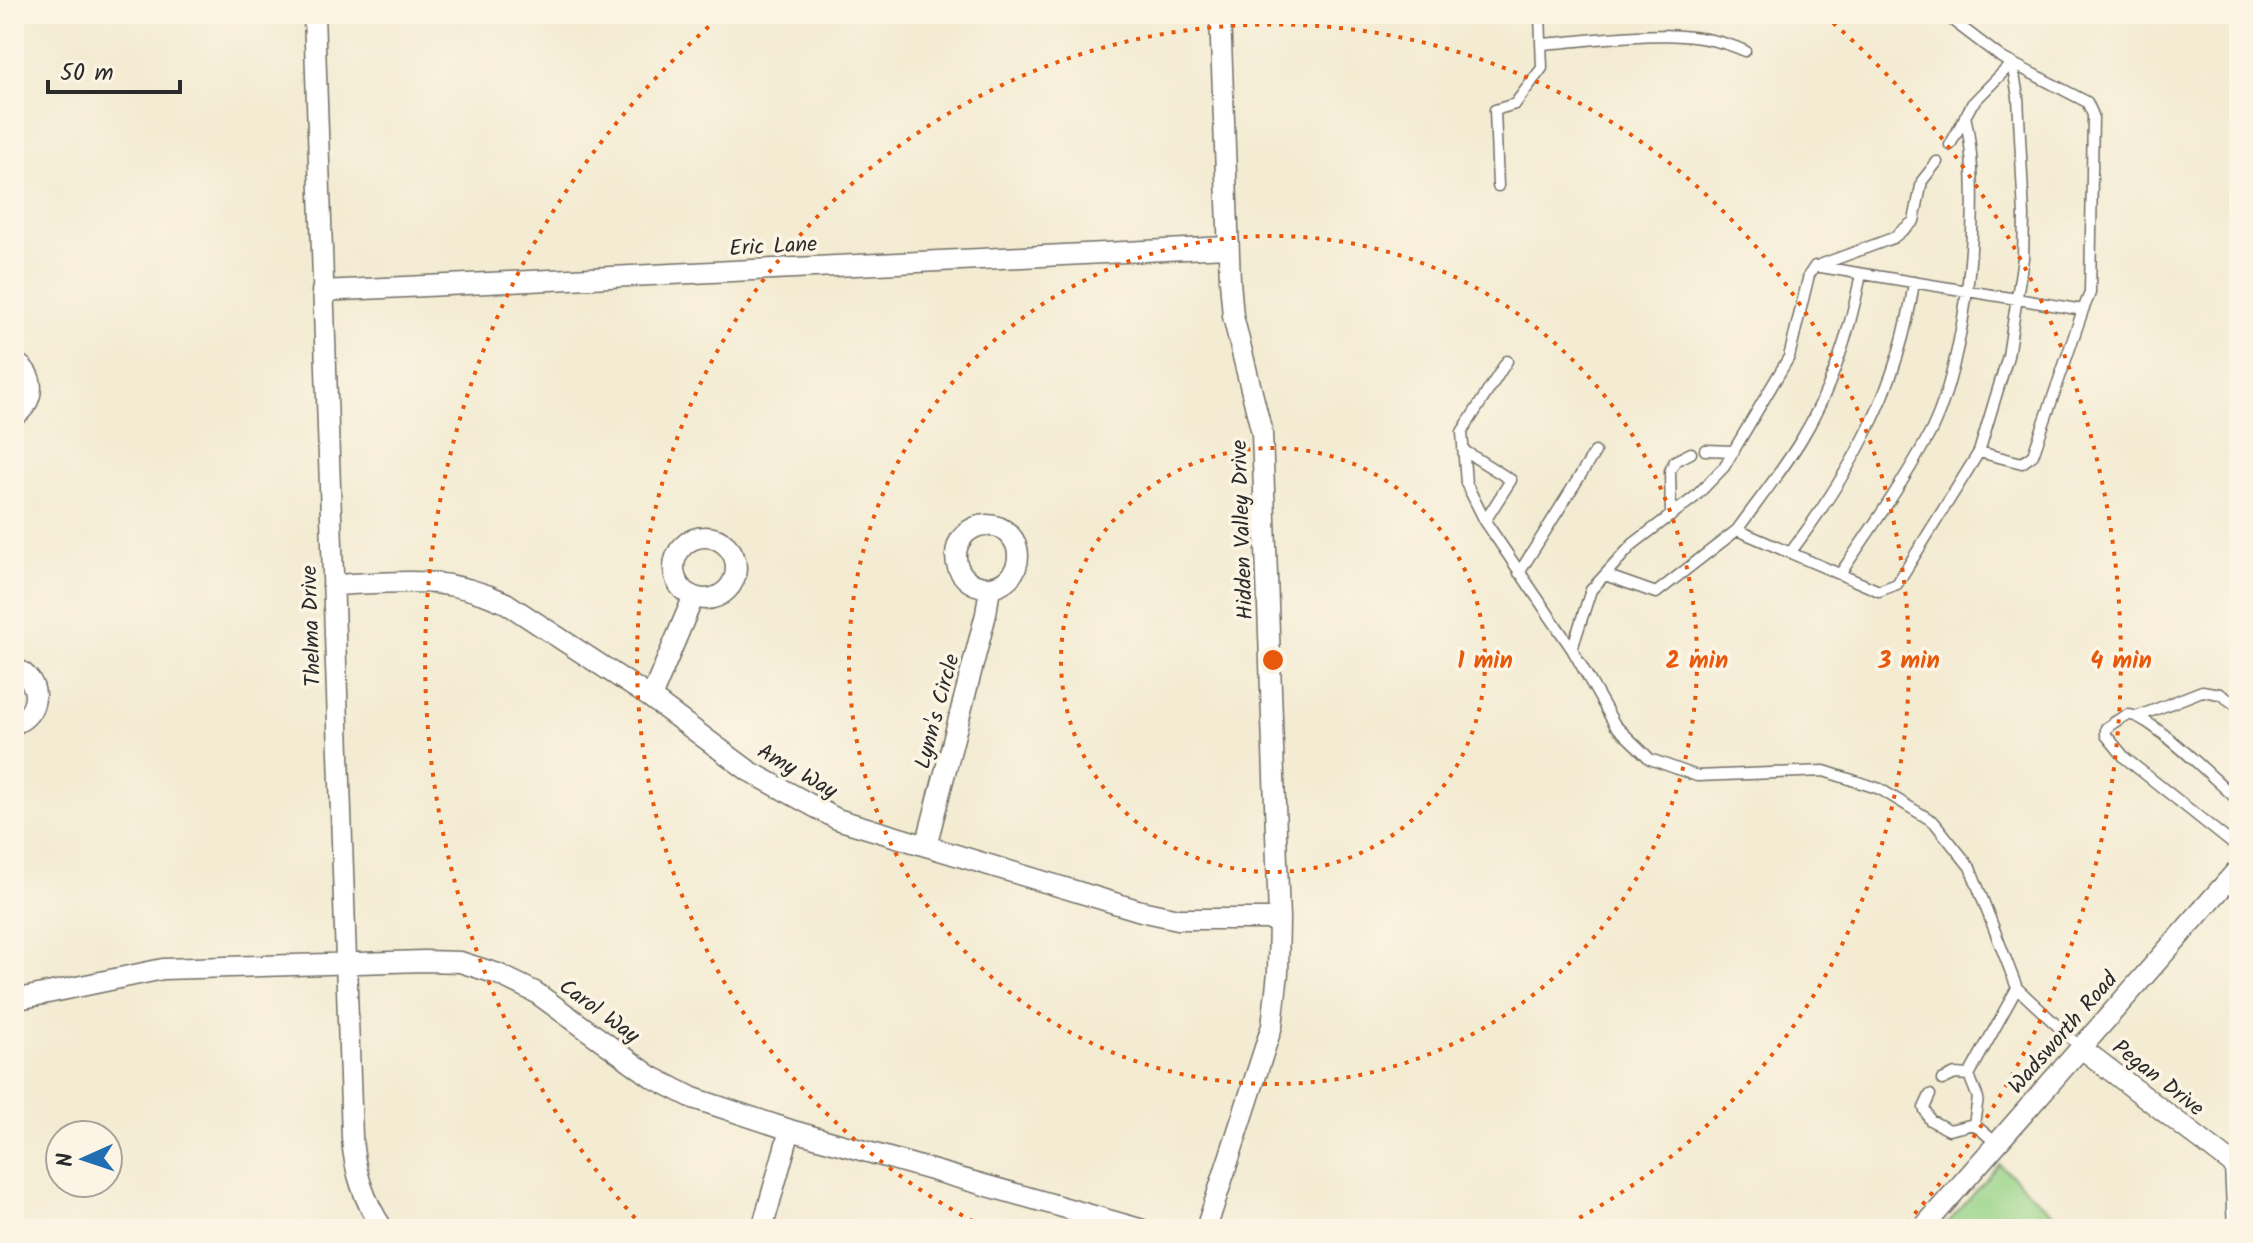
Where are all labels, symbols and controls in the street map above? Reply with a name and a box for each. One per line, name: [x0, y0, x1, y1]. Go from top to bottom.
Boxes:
scale bar: [48, 44, 180, 94]
text: 50 m: [60, 54, 114, 93]
street label: Eric Lane: [728, 228, 818, 267]
street label: Hidden Valley Drive: [1223, 439, 1264, 621]
street label: Thelma Drive: [293, 565, 332, 687]
text: 1 min: [1457, 642, 1513, 681]
text: 2 min: [1666, 642, 1728, 681]
text: 3 min: [1877, 642, 1940, 681]
text: 4 min: [2090, 642, 2152, 681]
centre of rings: [1259, 646, 1287, 674]
street label: Lynn's Circle: [906, 650, 971, 773]
street label: Amy Way: [750, 735, 844, 810]
street label: Wadsworth Road: [2000, 964, 2128, 1103]
street label: Carol Way: [551, 971, 647, 1054]
street label: Pegan Drive: [2104, 1032, 2211, 1126]
north arrow: [44, 1119, 124, 1199]
text: N: [49, 1152, 84, 1168]

